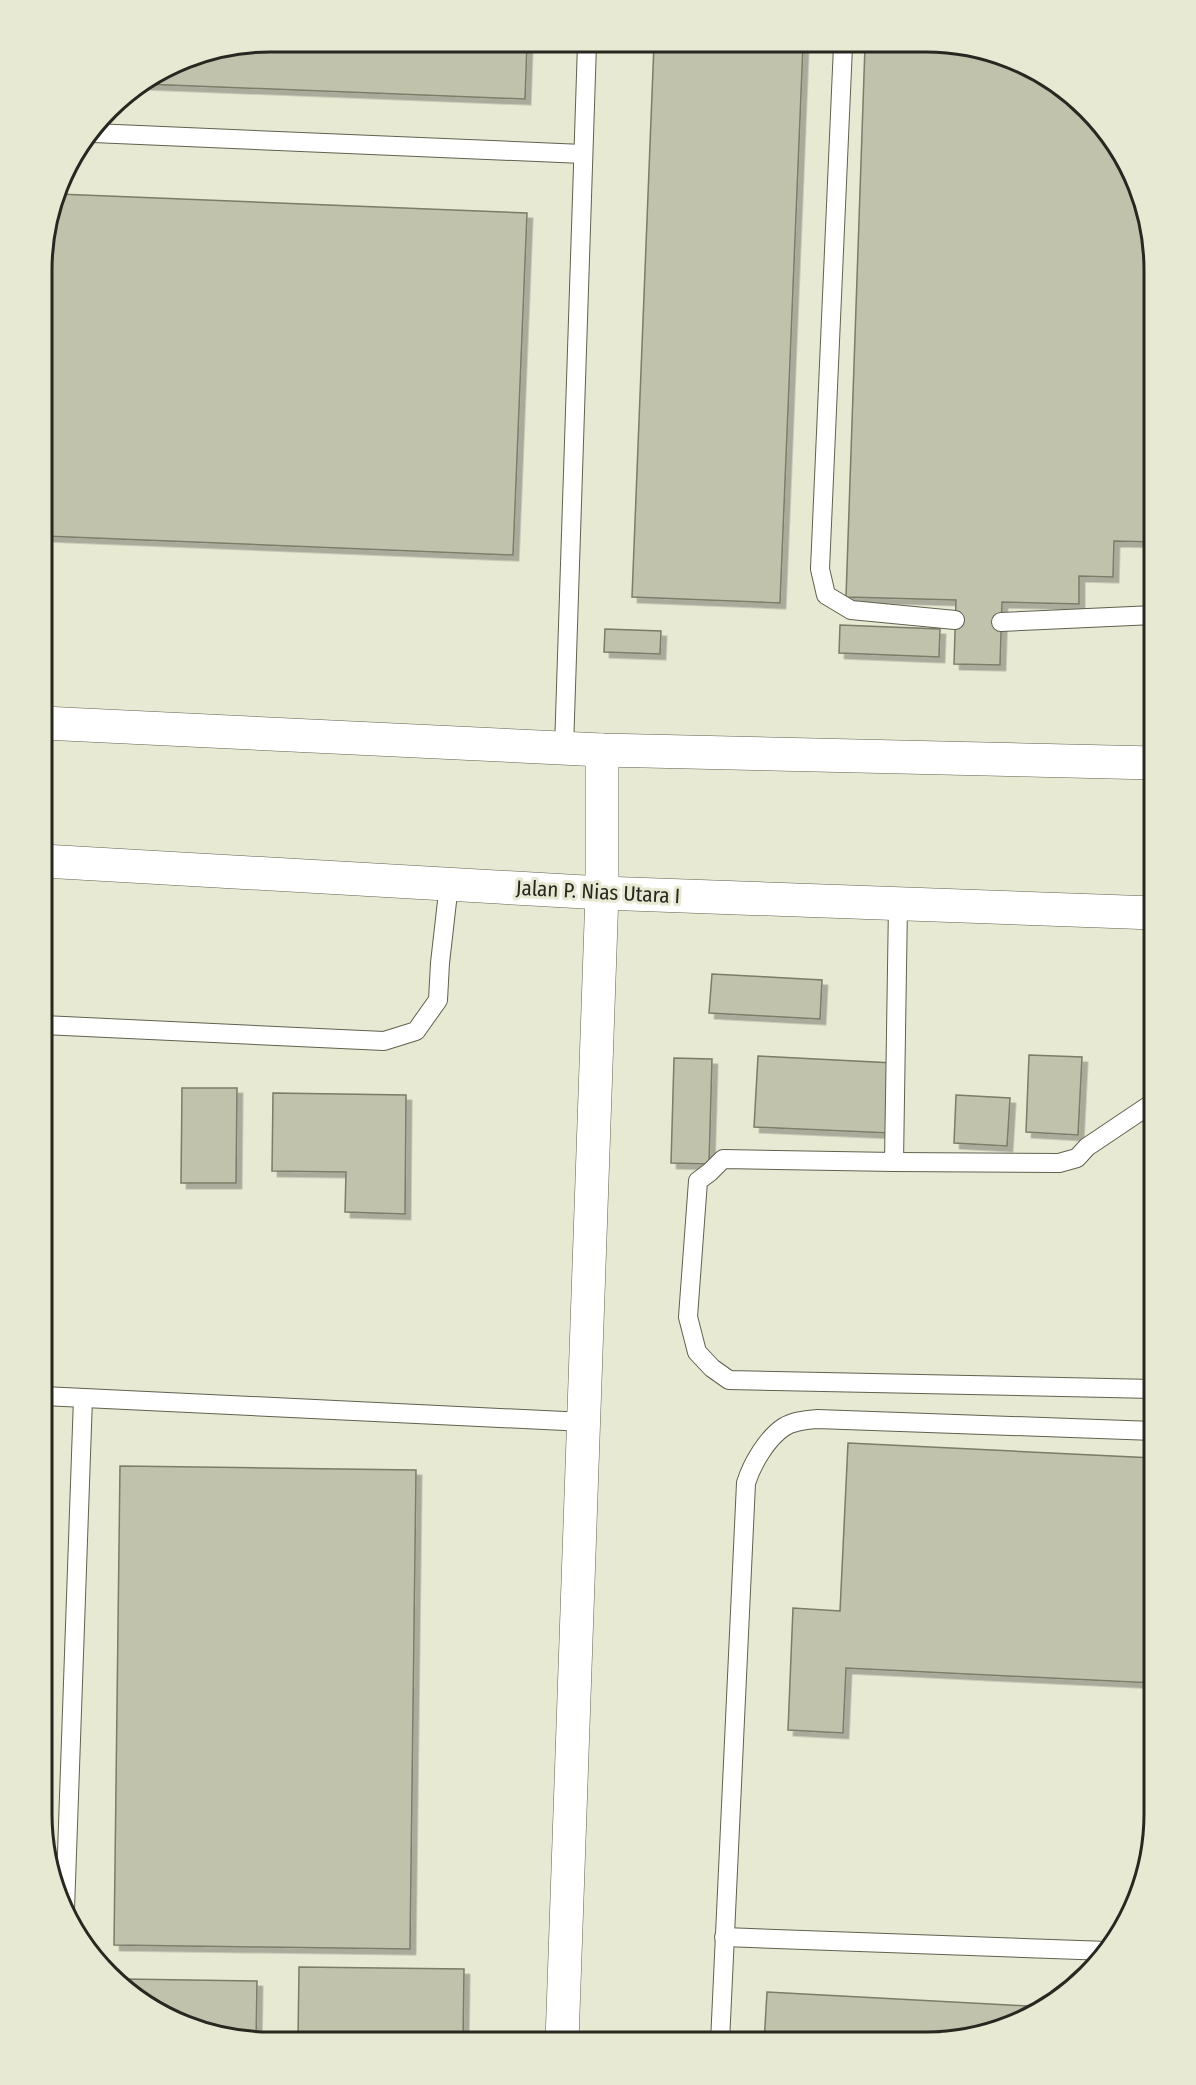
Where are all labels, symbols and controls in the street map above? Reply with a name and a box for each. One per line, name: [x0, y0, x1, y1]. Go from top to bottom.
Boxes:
street label: Jalan P. Nias Utara I: [515, 875, 681, 909]

